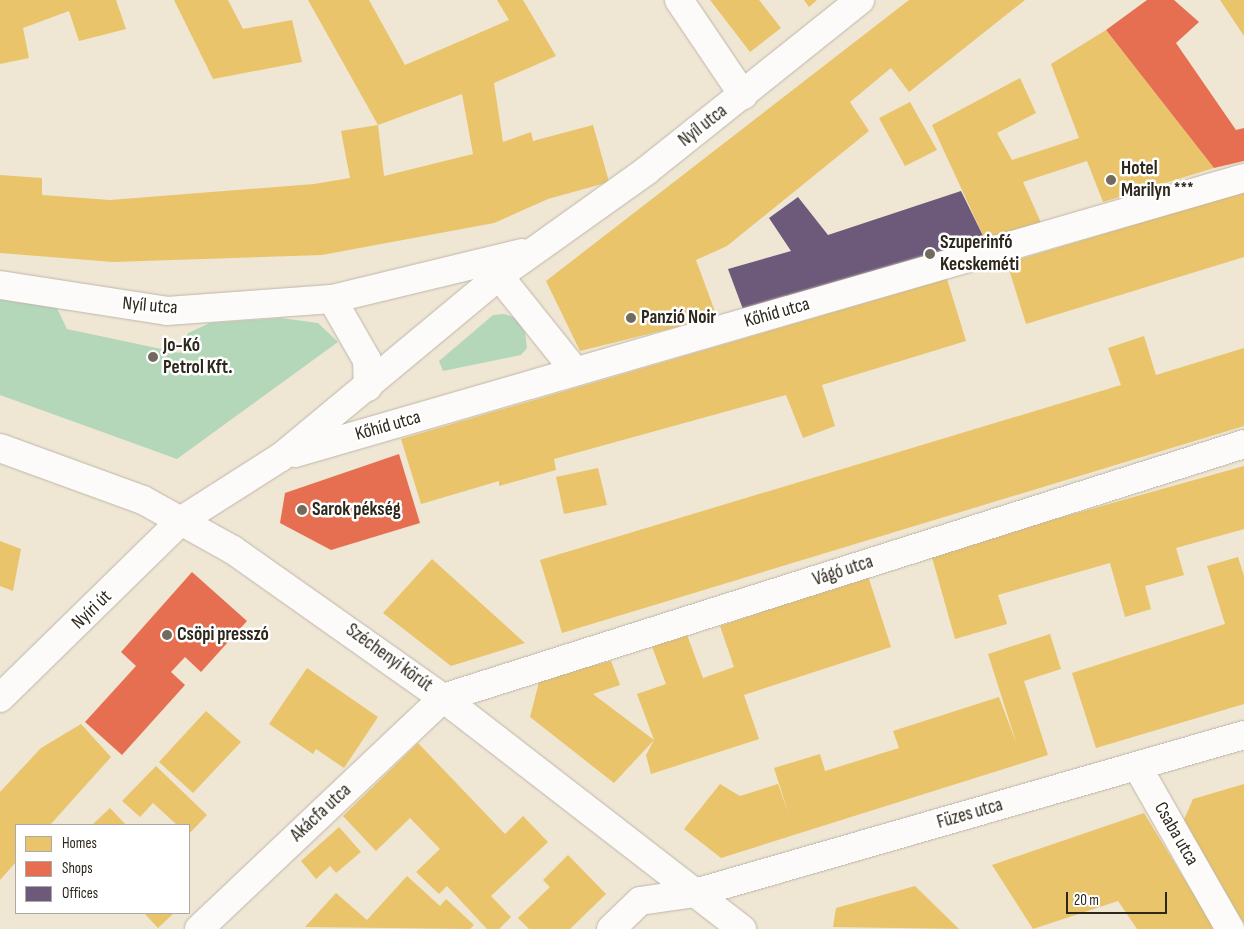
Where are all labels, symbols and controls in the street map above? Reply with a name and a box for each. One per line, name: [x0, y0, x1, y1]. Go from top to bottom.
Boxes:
street label: Nyíl utca: [674, 100, 732, 152]
place label: Hotel Marilyn ***: [1121, 158, 1194, 202]
marker: Hotel Marilyn ***: [1105, 174, 1117, 186]
place label: Szuperinfó Kecskeméti: [940, 232, 1019, 276]
marker: Szuperinfó Kecskeméti: [924, 248, 936, 260]
street label: Nyíl utca: [121, 292, 179, 320]
street label: Kőhíd utca: [742, 293, 812, 333]
place label: Panzió Noir: [641, 307, 716, 329]
marker: Panzió Noir: [625, 312, 637, 324]
place label: Jo-Kó Petrol Kft.: [163, 335, 233, 379]
marker: Jo-Kó Petrol Kft.: [147, 351, 159, 363]
street label: Kőhíd utca: [353, 406, 423, 446]
place label: Sarok pékség: [312, 499, 401, 521]
marker: Sarok pékség: [296, 504, 308, 516]
street label: Vágó utca: [810, 551, 876, 591]
street label: Nyíri út: [67, 586, 117, 634]
street label: Széchenyi körút: [341, 619, 437, 697]
place label: Csöpi presszó: [177, 624, 269, 646]
marker: Csöpi presszó: [161, 629, 173, 641]
street label: Akácfa utca: [286, 779, 356, 847]
street label: Füzes utca: [934, 794, 1006, 834]
street label: Csaba utca: [1149, 798, 1203, 870]
legend: [15, 824, 190, 914]
text: Homes: [62, 834, 97, 853]
text: Shops: [62, 859, 93, 878]
scale bar: [1069, 882, 1170, 914]
text: Offices: [62, 884, 98, 903]
text: 20 m: [1074, 891, 1099, 910]

